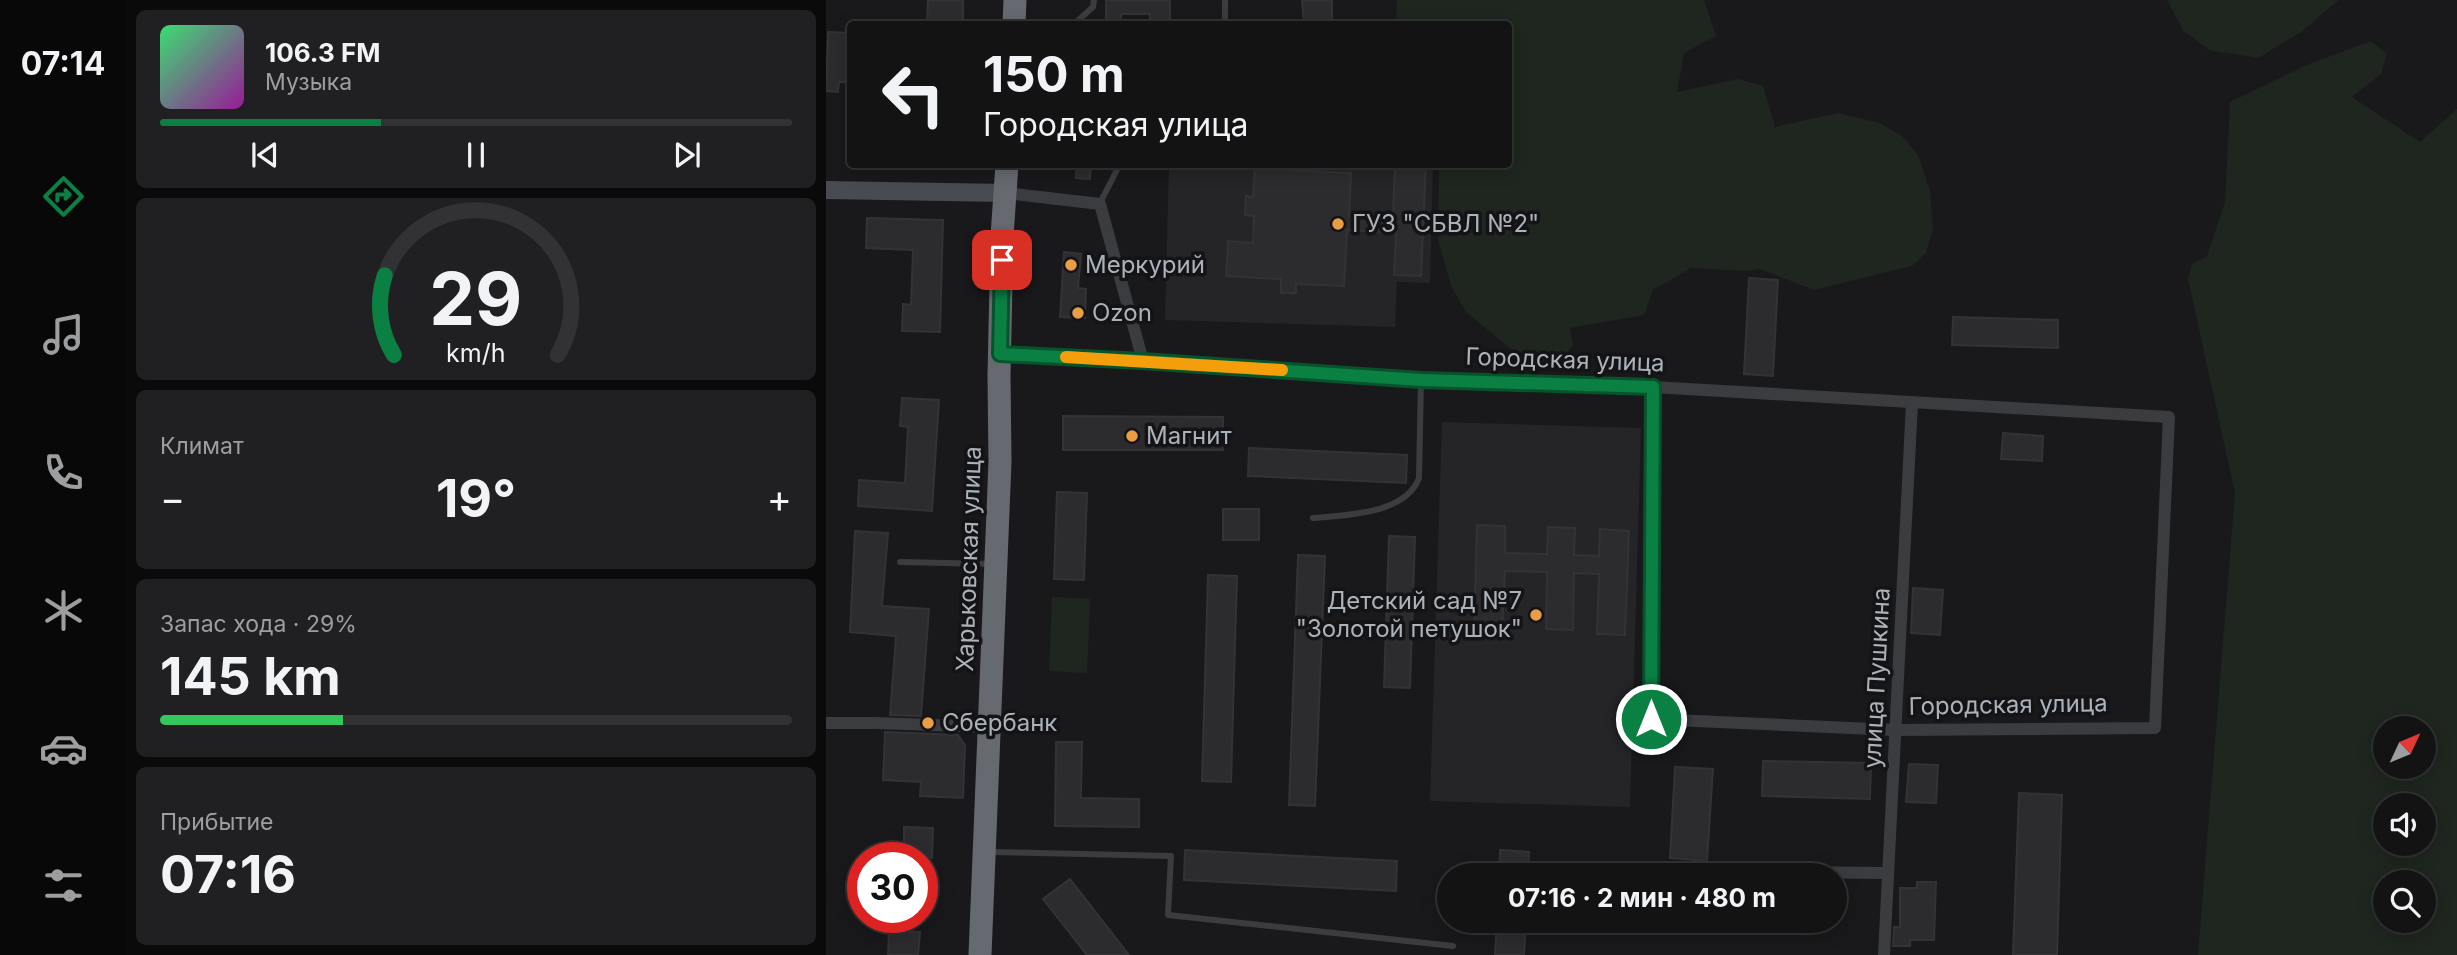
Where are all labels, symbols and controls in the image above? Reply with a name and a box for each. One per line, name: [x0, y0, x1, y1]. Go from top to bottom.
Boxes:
text: 106.3 FM: [265, 37, 380, 68]
text: 07:14: [21, 44, 105, 83]
text: 150 m: [983, 45, 1125, 104]
icon: left: [868, 49, 959, 140]
text: Музыка: [265, 68, 352, 96]
text: Городская улица: [983, 105, 1248, 144]
icon: previous: [246, 136, 284, 174]
icon: pause: [457, 136, 495, 174]
icon: next: [668, 136, 706, 174]
icon: directions: [39, 172, 88, 221]
place label: ГУЗ "СБВЛ №2": [1352, 209, 1539, 238]
marker: ГУЗ "СБВЛ №2": [1330, 216, 1346, 232]
pin: [972, 230, 1032, 290]
icon: arrive: [983, 241, 1021, 279]
place label: Меркурий: [1085, 250, 1205, 279]
text: 29: [429, 255, 523, 344]
marker: Меркурий: [1063, 257, 1079, 273]
place label: Ozon: [1092, 298, 1152, 327]
marker: Ozon: [1070, 305, 1086, 321]
icon: music: [39, 310, 88, 359]
text: km/h: [446, 338, 506, 368]
street label: Городская улица: [1465, 342, 1665, 377]
place label: Магнит: [1146, 421, 1232, 450]
marker: Магнит: [1124, 428, 1140, 444]
text: Климат: [160, 432, 244, 460]
street label: Харьковская улица: [950, 446, 987, 672]
icon: phone: [39, 448, 88, 497]
text: 19°: [436, 467, 516, 530]
text: −: [160, 475, 185, 521]
text: +: [767, 475, 792, 521]
icon: climate: [39, 586, 88, 635]
place label: Детский сад №7 "Золотой петушок": [1296, 586, 1522, 643]
street label: улица Пушкина: [1857, 587, 1896, 769]
marker: Детский сад №7 "Золотой петушок": [1528, 607, 1544, 623]
text: Запас хода · 29%: [160, 610, 357, 638]
text: 145 km: [160, 645, 341, 708]
position arrow: [1614, 682, 1688, 756]
street label: Городская улица: [1908, 688, 2108, 721]
place label: Сбербанк: [942, 708, 1057, 737]
marker: Сбербанк: [920, 715, 936, 731]
north arrow: [2373, 716, 2436, 779]
map controls: [2373, 716, 2436, 933]
icon: car: [39, 724, 88, 773]
button: sound: [2373, 793, 2436, 856]
text: Прибытие: [160, 808, 273, 836]
speed limit sign: 30: [847, 842, 938, 933]
text: 07:16: [160, 843, 296, 906]
icon: filters: [39, 861, 88, 910]
button: search: [2373, 870, 2436, 933]
text: 07:16 · 2 мин · 480 m: [1508, 882, 1776, 913]

